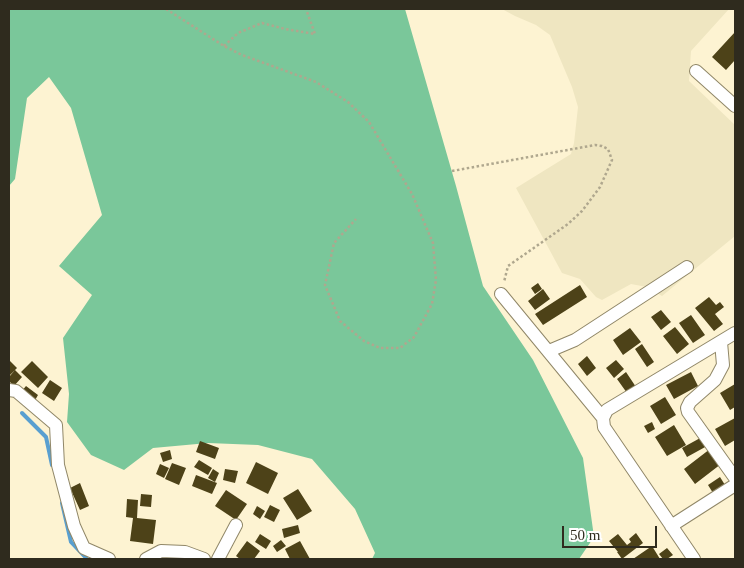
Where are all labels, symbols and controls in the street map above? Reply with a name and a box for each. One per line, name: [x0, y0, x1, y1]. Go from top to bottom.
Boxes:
scale bar: [564, 516, 659, 548]
text: 50 m: [570, 527, 600, 543]

